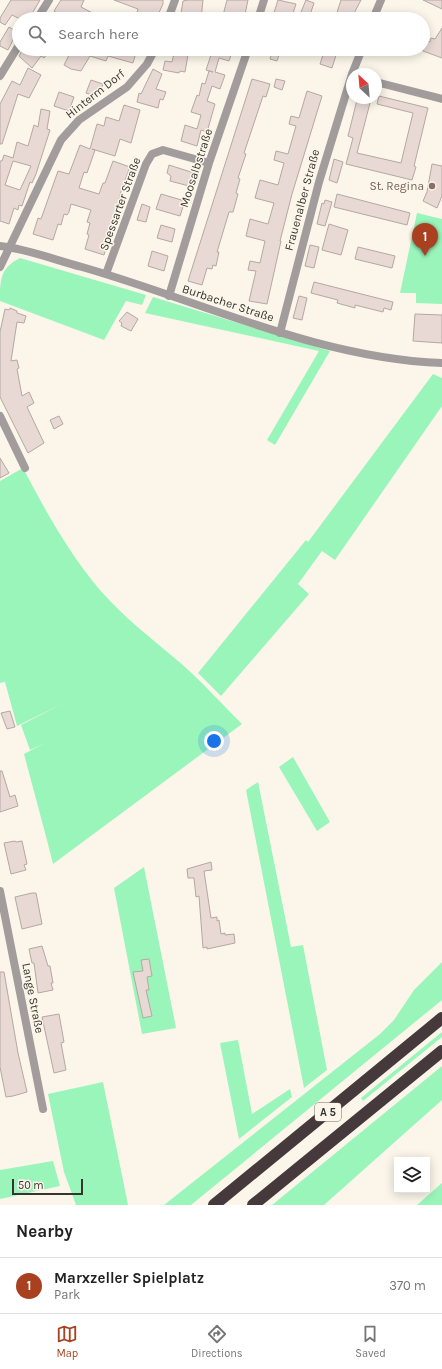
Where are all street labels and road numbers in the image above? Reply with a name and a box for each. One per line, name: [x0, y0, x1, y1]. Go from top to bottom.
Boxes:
street label: Hinterm Dorf: [63, 66, 128, 121]
street label: Moosalbstraße: [177, 127, 215, 209]
street label: Frauenalber Straße: [282, 148, 322, 252]
street label: Spessarter Straße: [97, 156, 143, 252]
street label: Burbacher Straße: [180, 282, 276, 324]
street label: Lange Straße: [19, 962, 47, 1034]
road number: A 5: [315, 1103, 341, 1121]

